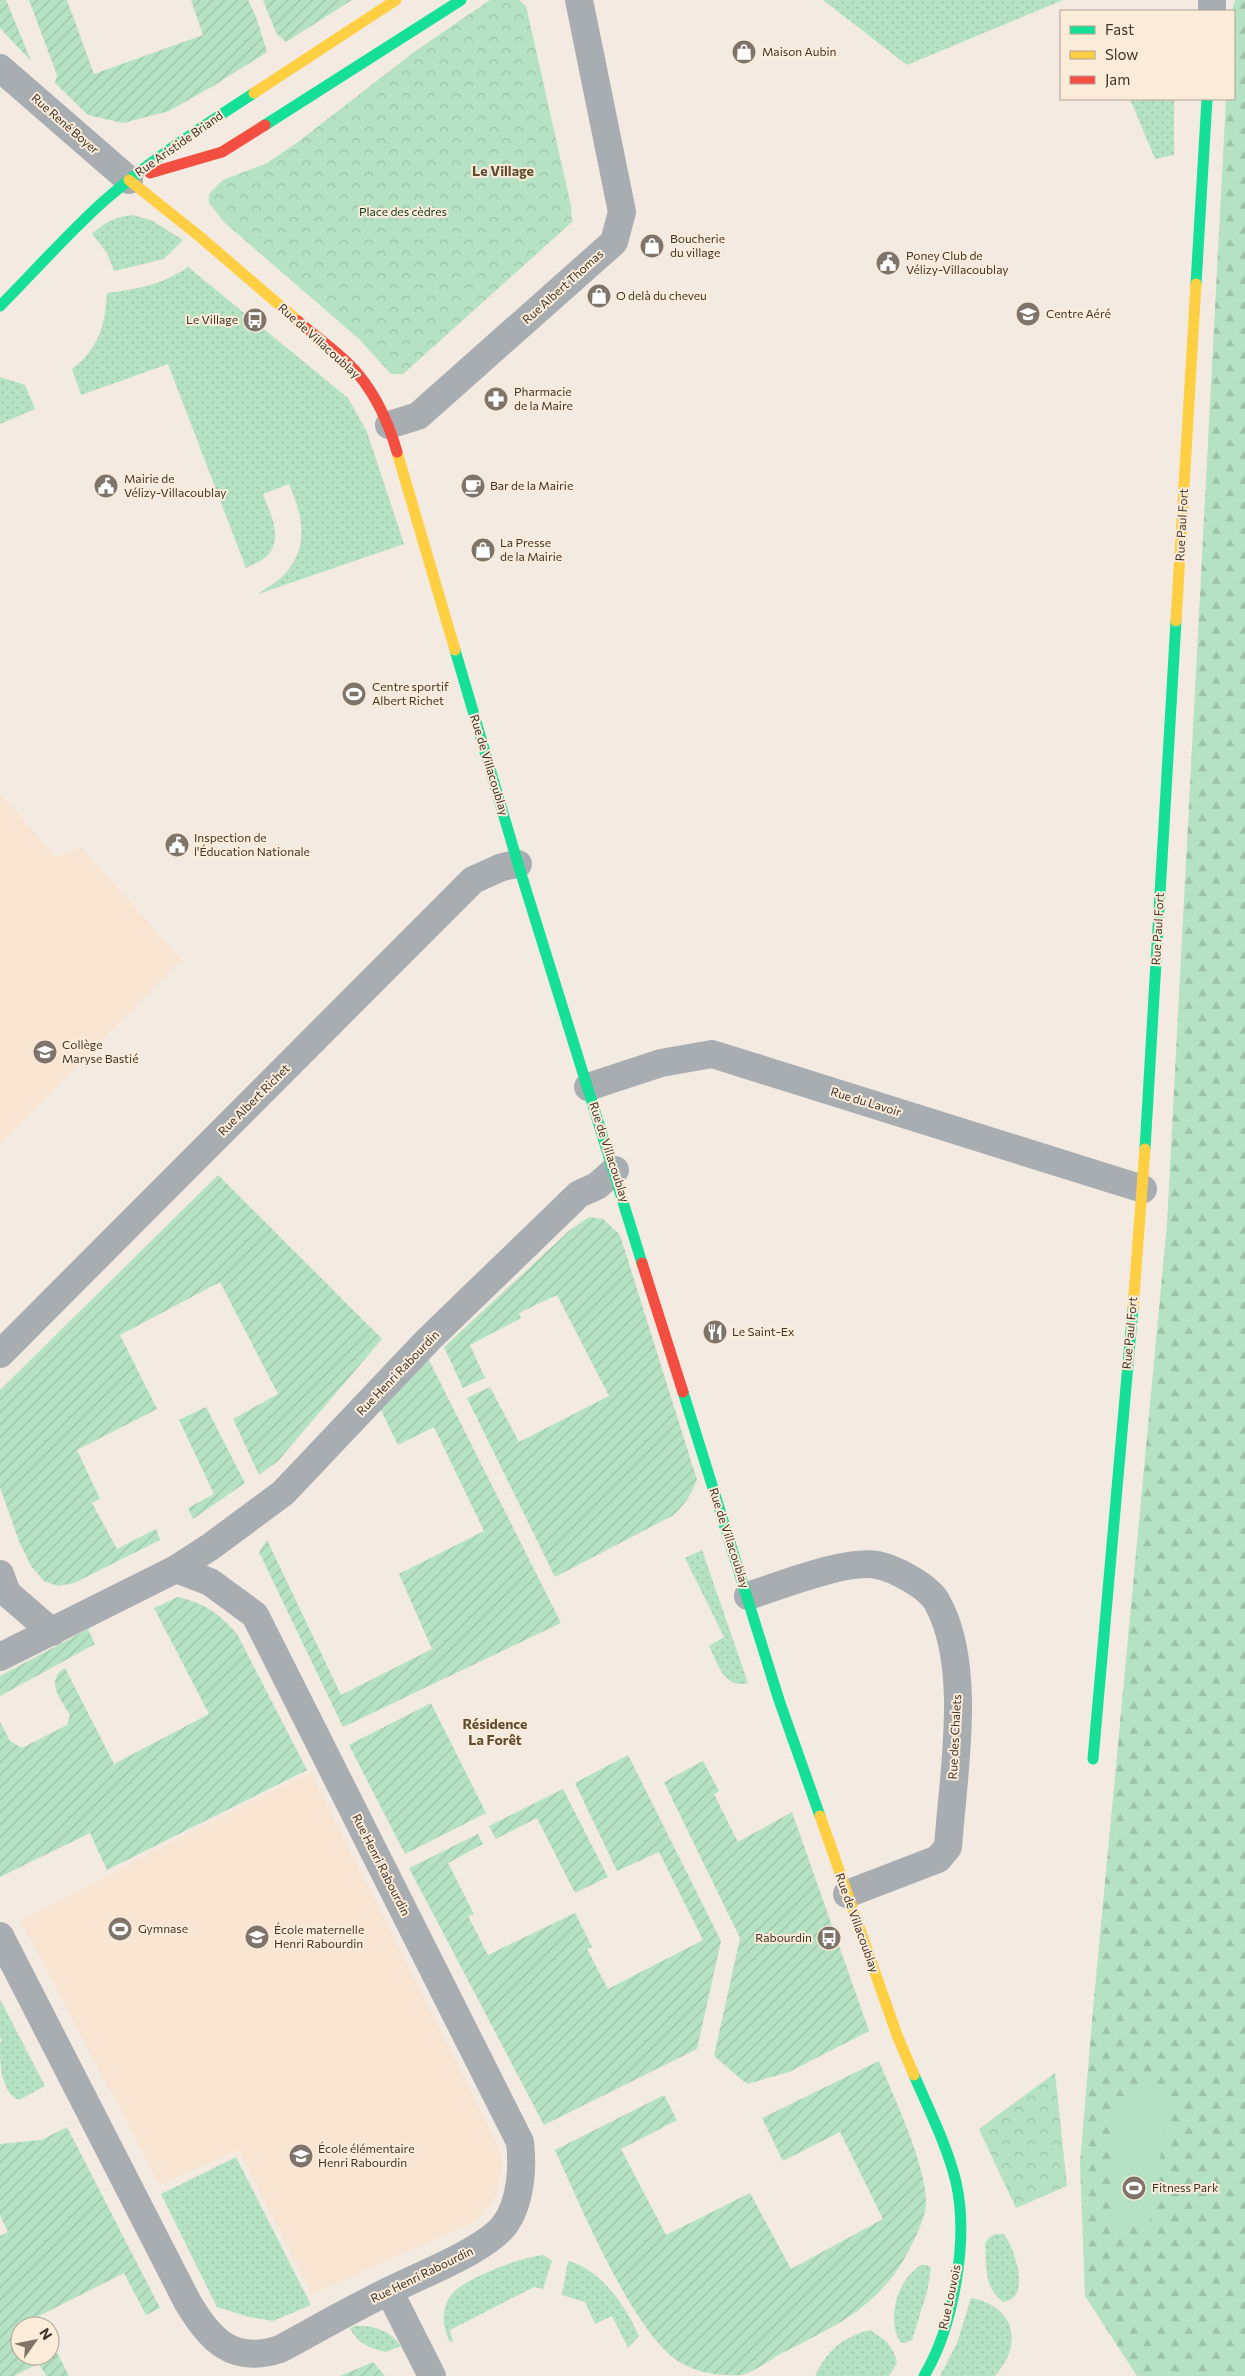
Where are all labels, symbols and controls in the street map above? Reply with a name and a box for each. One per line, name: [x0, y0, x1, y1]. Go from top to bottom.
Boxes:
legend: [1060, 10, 1235, 100]
text: Fast: [1105, 20, 1134, 38]
shop icon: Maison Aubin: [731, 39, 757, 65]
place label: Maison Aubin: [762, 44, 836, 58]
text: Slow: [1105, 45, 1138, 63]
text: Jam: [1105, 70, 1130, 88]
street label: Rue René Boyer: [29, 90, 102, 156]
street label: Rue Aristide Briand: [132, 108, 225, 179]
district label: Le Village: [472, 162, 534, 179]
park label: Place des cèdres: [359, 204, 447, 218]
place label: Boucherie du village: [670, 231, 725, 259]
shop icon: Boucherie du village: [639, 233, 665, 259]
street label: Rue Albert Thomas: [519, 246, 606, 326]
place label: Poney Club de Vélizy-Villacoublay: [906, 248, 1008, 276]
public building icon: Poney Club de Vélizy-Villacoublay: [875, 250, 901, 276]
shop icon: O delà du cheveu: [586, 283, 612, 309]
place label: O delà du cheveu: [616, 288, 707, 302]
street label: Rue de Villacoublay: [276, 300, 363, 381]
school or university icon: Centre Aéré: [1015, 301, 1041, 327]
place label: Centre Aéré: [1046, 306, 1111, 320]
bus stop icon: Le Village: [242, 307, 268, 333]
place label: Le Village: [186, 312, 238, 326]
place label: Pharmacie de la Maire: [514, 384, 573, 412]
pharmacy icon: Pharmacie de la Maire: [483, 386, 509, 412]
place label: Mairie de Vélizy-Villacoublay: [124, 471, 226, 499]
public building icon: Mairie de Vélizy-Villacoublay: [93, 473, 119, 499]
cafe icon: Bar de la Mairie: [460, 473, 486, 499]
place label: Bar de la Mairie: [490, 478, 573, 492]
street label: Rue Paul Fort: [1172, 488, 1190, 562]
place label: La Presse de la Mairie: [500, 535, 562, 563]
shop icon: La Presse de la Mairie: [470, 537, 496, 563]
place label: Centre sportif Albert Richet: [372, 679, 449, 707]
sports icon: Centre sportif Albert Richet: [341, 681, 367, 707]
street label: Rue de Villacoublay: [468, 713, 512, 817]
place label: Inspection de l'Éducation Nationale: [194, 830, 310, 858]
public building icon: Inspection de l'Éducation Nationale: [164, 832, 190, 858]
street label: Rue Paul Fort: [1148, 892, 1166, 966]
place label: Collège Maryse Bastié: [62, 1037, 138, 1065]
school or university icon: Collège Maryse Bastié: [32, 1039, 58, 1065]
street label: Rue Albert Richet: [215, 1061, 292, 1138]
street label: Rue du Lavoir: [829, 1084, 904, 1119]
street label: Rue de Villacoublay: [587, 1100, 633, 1204]
street label: Rue Paul Fort: [1119, 1296, 1139, 1370]
restaurant icon: Le Saint-Ex: [702, 1319, 728, 1345]
place label: Le Saint-Ex: [732, 1324, 795, 1338]
street label: Rue Henri Rabourdin: [353, 1327, 441, 1418]
street label: Rue de Villacoublay: [707, 1486, 753, 1590]
street label: Rue des Chalets: [945, 1694, 963, 1780]
district label: Résidence La Forêt: [463, 1715, 527, 1748]
street label: Rue Henri Rabourdin: [350, 1811, 414, 1918]
street label: Rue de Villacoublay: [833, 1871, 882, 1974]
sports icon: Gymnase: [107, 1916, 133, 1942]
place label: Gymnase: [138, 1921, 188, 1935]
place label: École maternelle Henri Rabourdin: [274, 1922, 364, 1950]
school or university icon: École maternelle Henri Rabourdin: [244, 1924, 270, 1950]
bus stop icon: Rabourdin: [816, 1925, 842, 1951]
place label: Rabourdin: [755, 1930, 812, 1944]
place label: École élémentaire Henri Rabourdin: [318, 2141, 414, 2169]
school or university icon: École élémentaire Henri Rabourdin: [288, 2143, 314, 2169]
sports icon: Fitness Park: [1121, 2175, 1147, 2201]
place label: Fitness Park: [1152, 2180, 1219, 2194]
street label: Rue Henri Rabourdin: [368, 2243, 475, 2305]
street label: Rue Louvois: [935, 2263, 963, 2330]
north arrow: [10, 2316, 60, 2366]
text: N: [36, 2325, 56, 2343]

